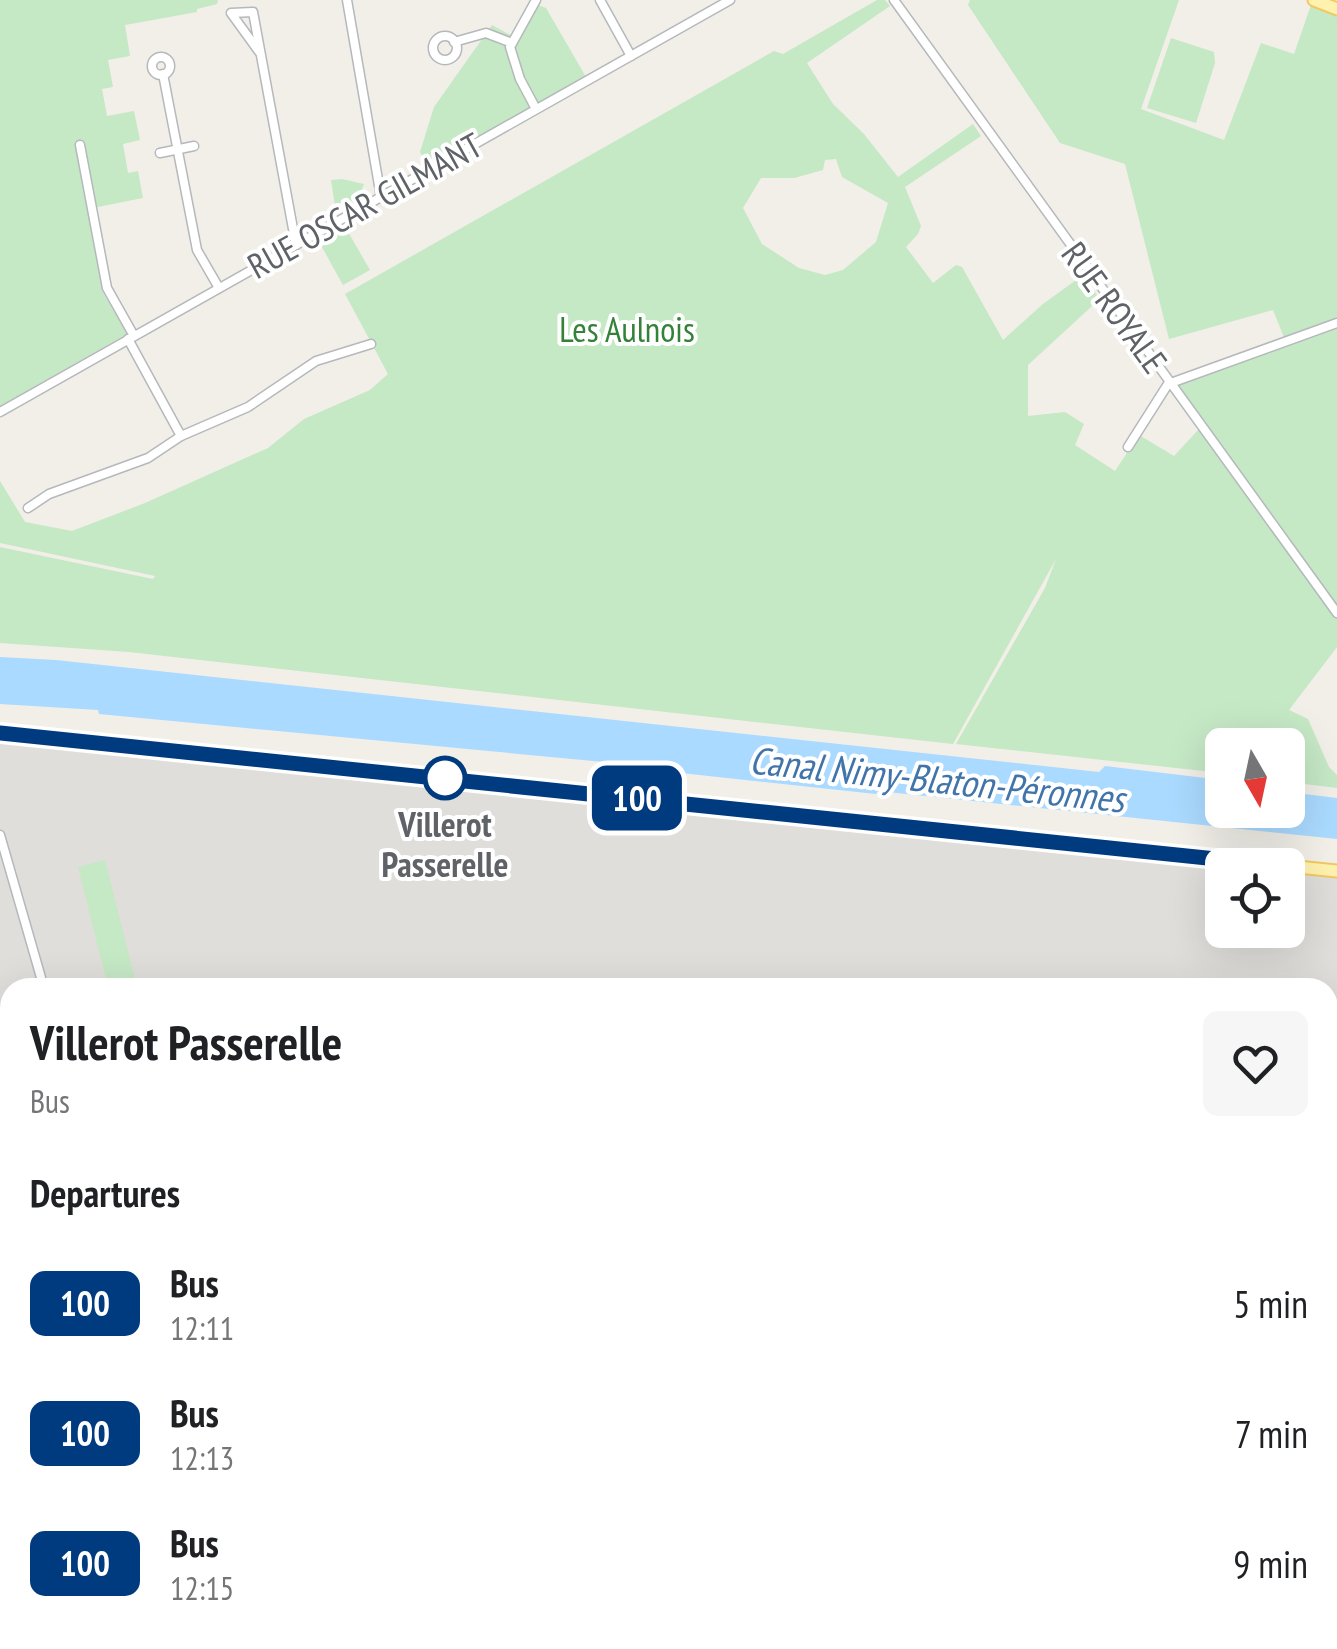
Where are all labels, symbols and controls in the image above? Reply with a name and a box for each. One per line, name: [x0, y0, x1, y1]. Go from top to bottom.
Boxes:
street label: RUE OSCAR GILMANT: [239, 122, 490, 288]
street label: RUE ROYALE: [1052, 233, 1178, 382]
park label: Les Aulnois: [559, 306, 695, 352]
north arrow: [1205, 728, 1305, 828]
map controls: [1205, 728, 1305, 948]
water label: Canal Nimy-Blaton-Péronnes: [747, 734, 1130, 823]
marker: Villerot Passerelle: [424, 757, 466, 799]
line badge: 100: [580, 766, 694, 830]
text: 100: [612, 775, 662, 821]
place label: Villerot Passerelle: [381, 801, 509, 887]
button: locate: [1205, 848, 1305, 948]
text: Villerot Passerelle: [30, 1011, 342, 1073]
button: heart: [1203, 1011, 1308, 1116]
text: Bus: [30, 1080, 70, 1122]
text: Departures: [30, 1168, 180, 1217]
text: Bus: [170, 1258, 219, 1307]
text: 5 min: [1233, 1279, 1308, 1328]
text: 100: [60, 1280, 110, 1326]
text: 12:11: [170, 1307, 234, 1349]
text: Bus: [170, 1388, 219, 1437]
text: 7 min: [1235, 1409, 1308, 1458]
text: 100: [60, 1410, 110, 1456]
text: 12:13: [170, 1437, 234, 1479]
text: Bus: [170, 1518, 219, 1567]
text: 9 min: [1233, 1539, 1308, 1588]
text: 100: [60, 1540, 110, 1586]
text: 12:15: [170, 1567, 234, 1609]

